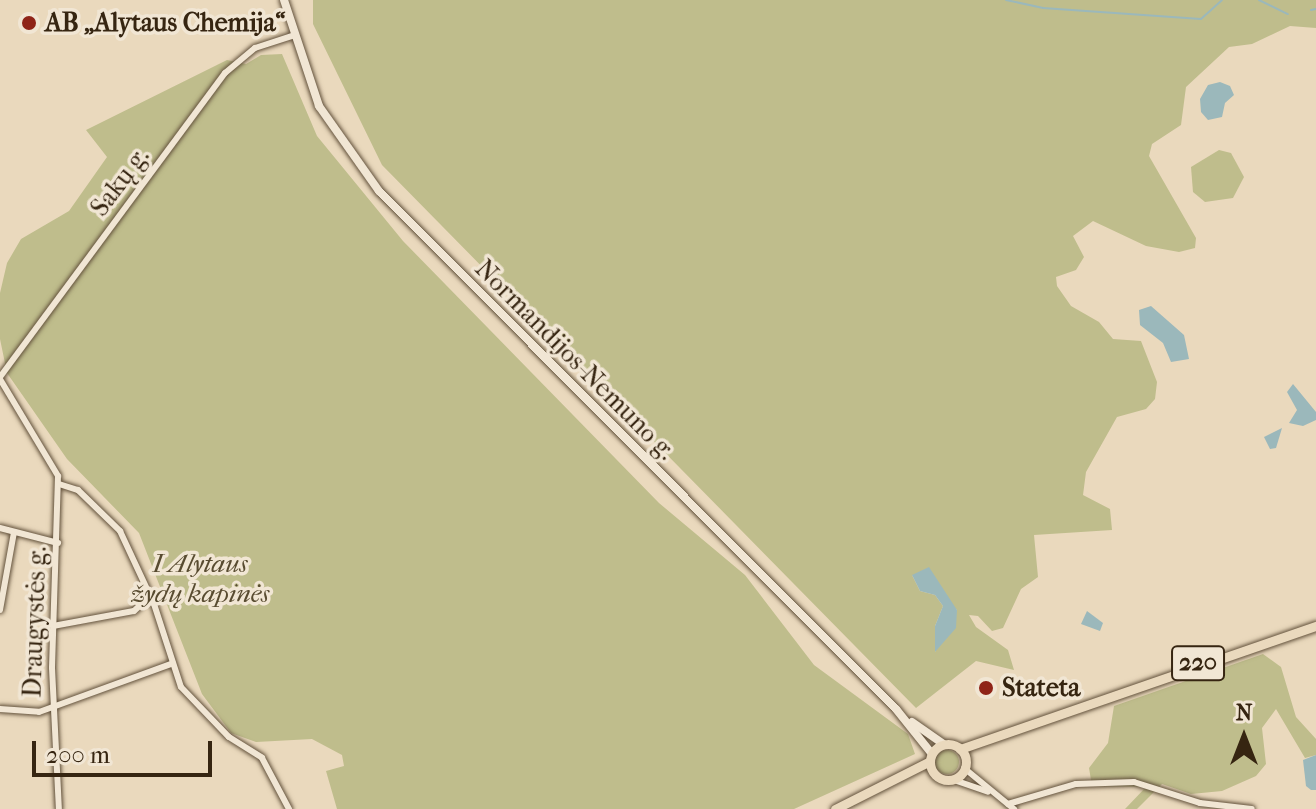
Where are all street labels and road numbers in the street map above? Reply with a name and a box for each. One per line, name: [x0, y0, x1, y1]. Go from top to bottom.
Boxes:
street label: Sakų g.: [84, 141, 156, 223]
street label: Normandijos-Nemuno g.: [468, 253, 682, 467]
street label: Draugystės g.: [17, 546, 53, 698]
road number: 220: [1170, 643, 1226, 683]

